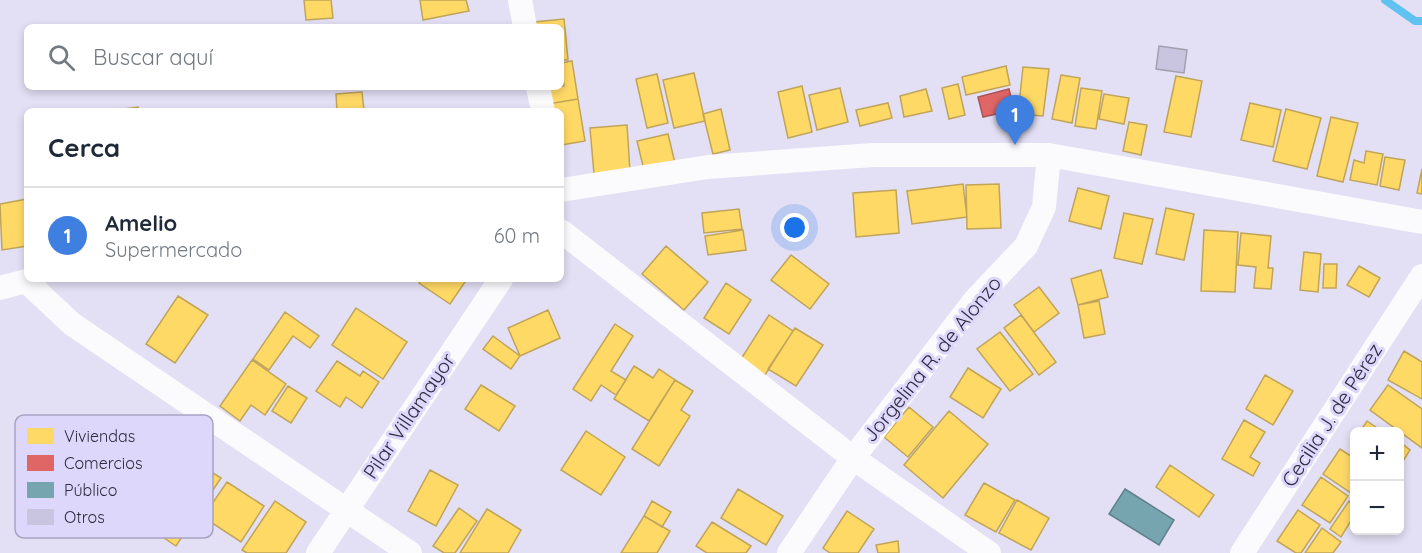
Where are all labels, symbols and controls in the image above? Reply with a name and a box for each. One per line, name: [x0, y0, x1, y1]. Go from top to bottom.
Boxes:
search box: [24, 24, 564, 90]
icon: search: [45, 41, 78, 74]
text: Buscar aquí: [93, 43, 213, 71]
pin: 1: [996, 96, 1034, 145]
text: Cerca: [48, 131, 120, 164]
text: Amelio: [105, 209, 177, 237]
your location: [780, 213, 809, 242]
text: 1: [64, 223, 71, 248]
text: 60 m: [494, 223, 540, 248]
text: Supermercado: [105, 237, 242, 262]
street label: Jorgelina R. de Alonzo: [857, 271, 1006, 447]
street label: Cecilia J. de Pérez: [1276, 338, 1387, 491]
street label: Pilar Villamayor: [357, 348, 460, 483]
legend: [15, 415, 213, 538]
text: Viviendas: [64, 426, 135, 446]
map controls: [1350, 427, 1404, 535]
button: +: [1350, 427, 1404, 481]
text: Comercios: [64, 453, 142, 473]
text: Público: [64, 480, 117, 500]
button: −: [1350, 481, 1404, 535]
text: Otros: [64, 507, 105, 527]

